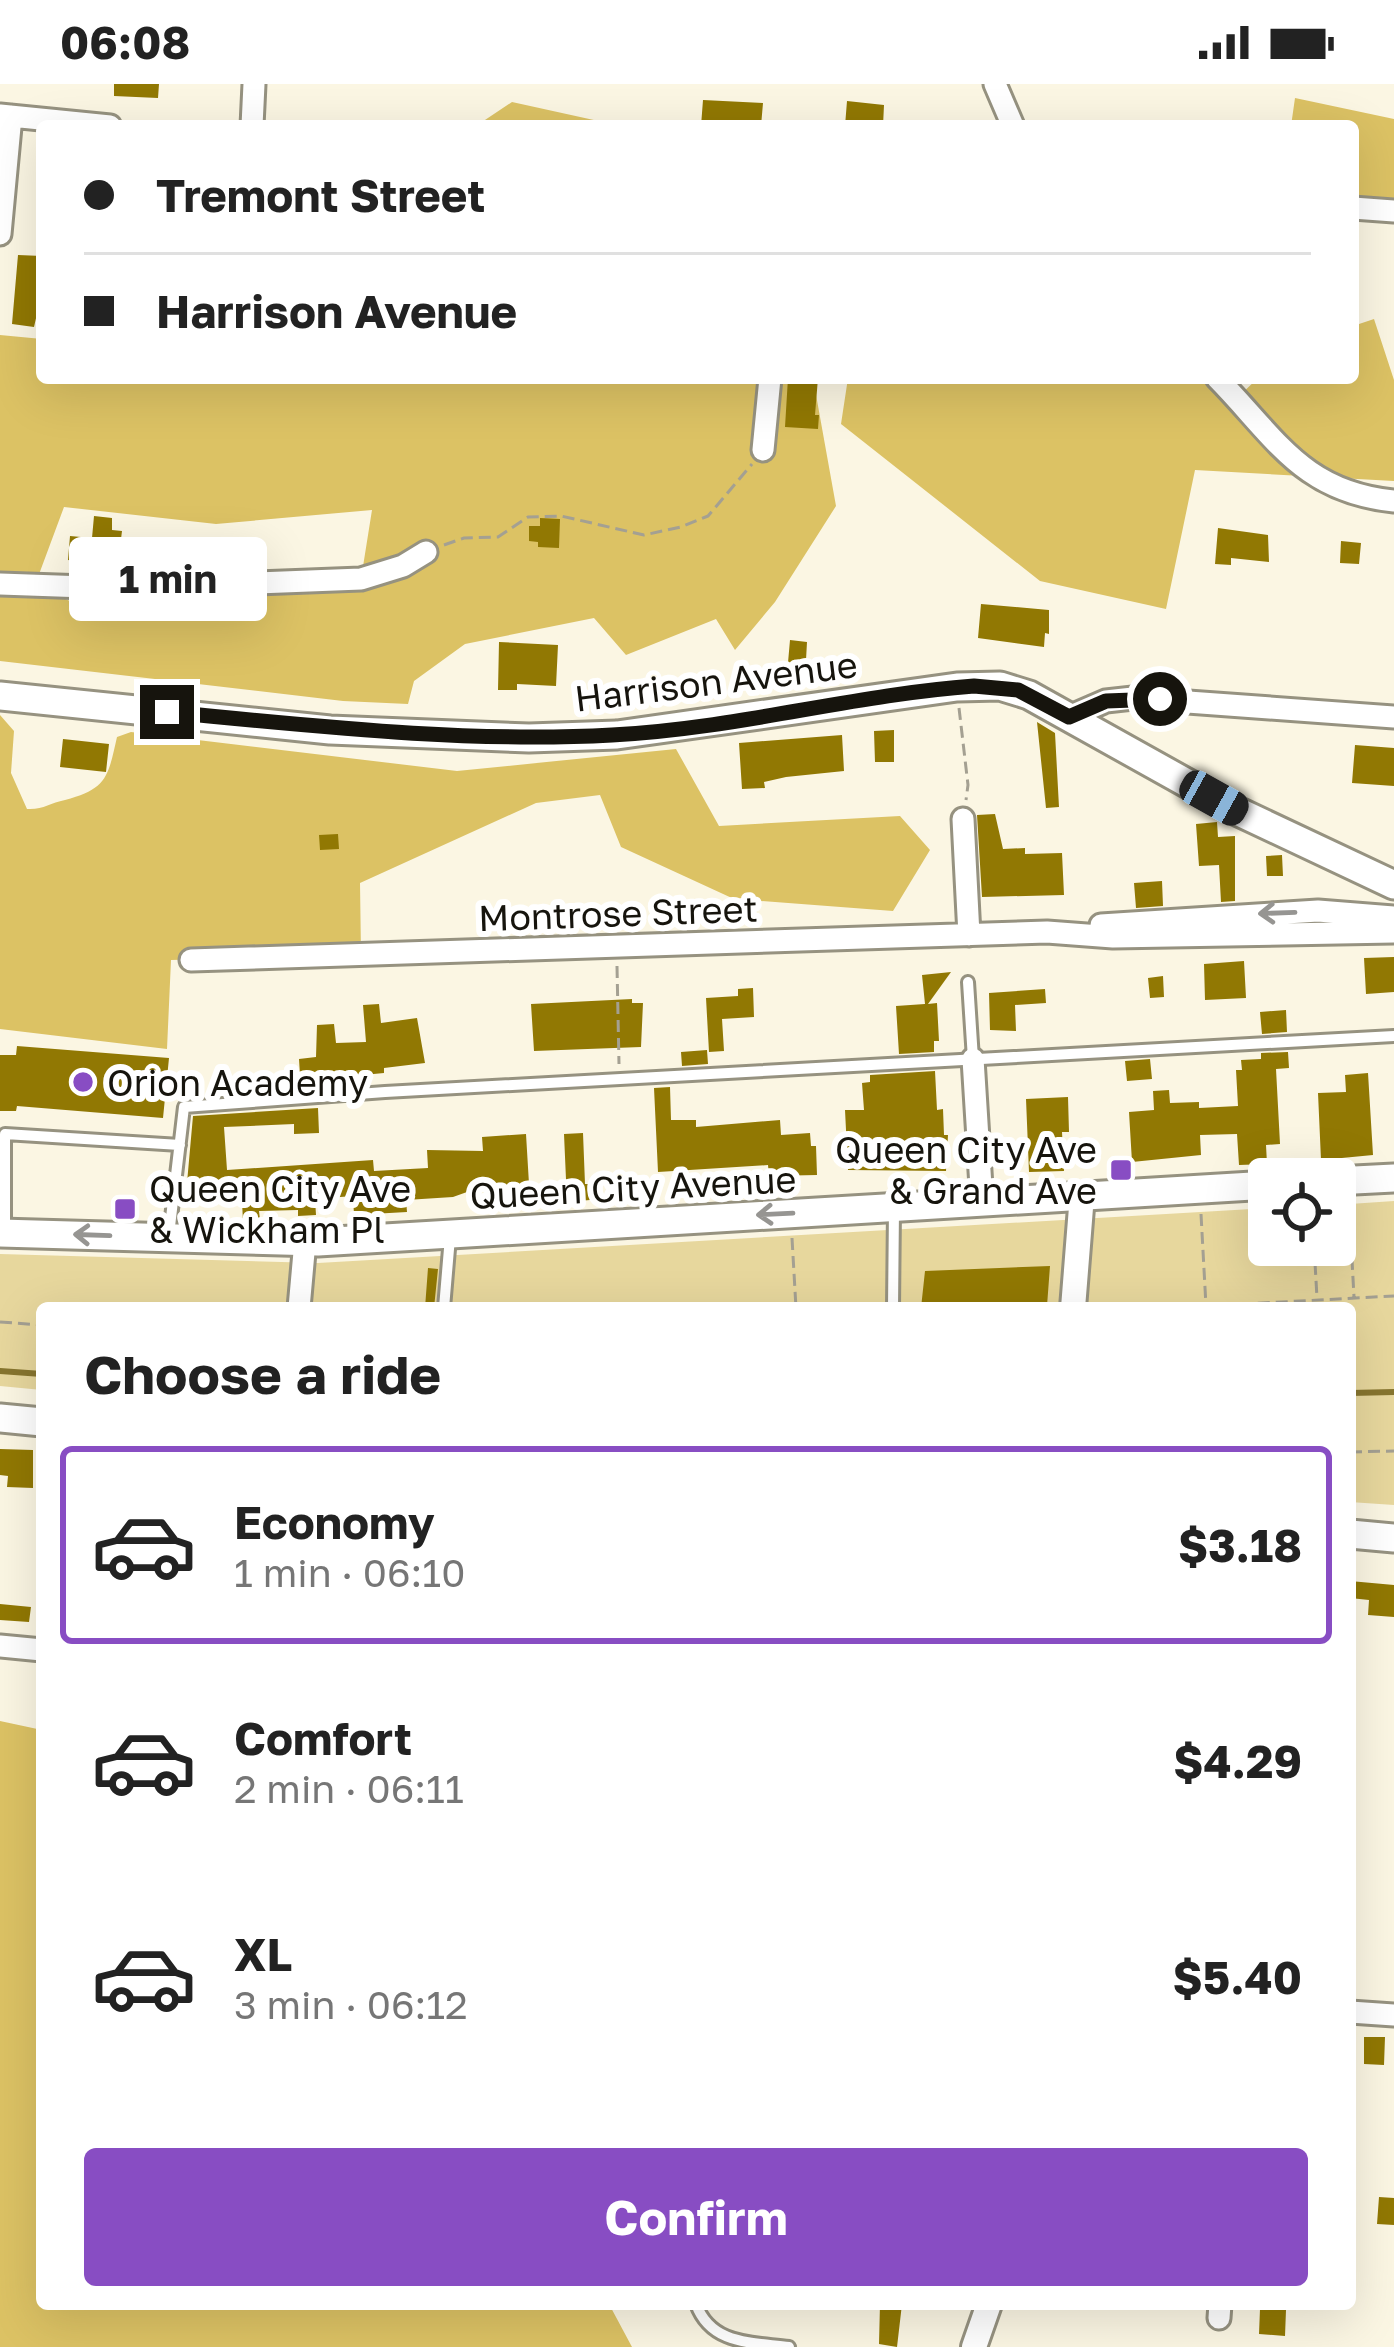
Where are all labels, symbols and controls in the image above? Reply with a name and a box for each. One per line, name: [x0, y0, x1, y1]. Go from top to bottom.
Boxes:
text: 06:08: [60, 15, 190, 69]
text: Tremont Street: [156, 168, 485, 222]
text: Harrison Avenue: [156, 284, 517, 338]
callout: 1 min: [68, 538, 266, 622]
text: 1 min: [119, 555, 217, 602]
street label: Harrison Avenue: [572, 642, 860, 720]
route start: [1133, 672, 1187, 726]
route end: [140, 685, 194, 739]
car: [1174, 765, 1254, 831]
street label: Montrose Street: [478, 887, 758, 939]
one-way arrow: [1258, 902, 1297, 925]
place label: Orion Academy: [107, 1061, 368, 1104]
marker: Orion Academy: [70, 1069, 96, 1095]
place label: Queen City Ave & Grand Ave: [835, 1128, 1097, 1212]
street label: Queen City Avenue: [469, 1157, 797, 1217]
marker: Queen City Ave & Grand Ave: [1108, 1157, 1134, 1183]
map controls: [1248, 1158, 1356, 1266]
button: locate: [1248, 1158, 1356, 1266]
place label: Queen City Ave & Wickham Pl: [149, 1167, 411, 1251]
marker: Queen City Ave & Wickham Pl: [112, 1196, 138, 1222]
one-way arrow: [756, 1203, 795, 1226]
one-way arrow: [73, 1224, 112, 1247]
text: Choose a ride: [84, 1341, 441, 1406]
icon: car: [90, 1491, 198, 1599]
text: Economy: [234, 1495, 435, 1549]
text: $3.18: [1178, 1518, 1302, 1572]
text: 1 min · 06:10: [234, 1549, 465, 1596]
icon: car: [90, 1707, 198, 1815]
text: Comfort: [234, 1711, 412, 1765]
text: $4.29: [1173, 1734, 1302, 1788]
text: 2 min · 06:11: [234, 1765, 464, 1812]
icon: car: [90, 1923, 198, 2031]
text: XL: [234, 1927, 292, 1981]
text: $5.40: [1173, 1950, 1302, 2004]
text: 3 min · 06:12: [234, 1981, 468, 2028]
button: Confirm: [84, 2148, 1308, 2286]

